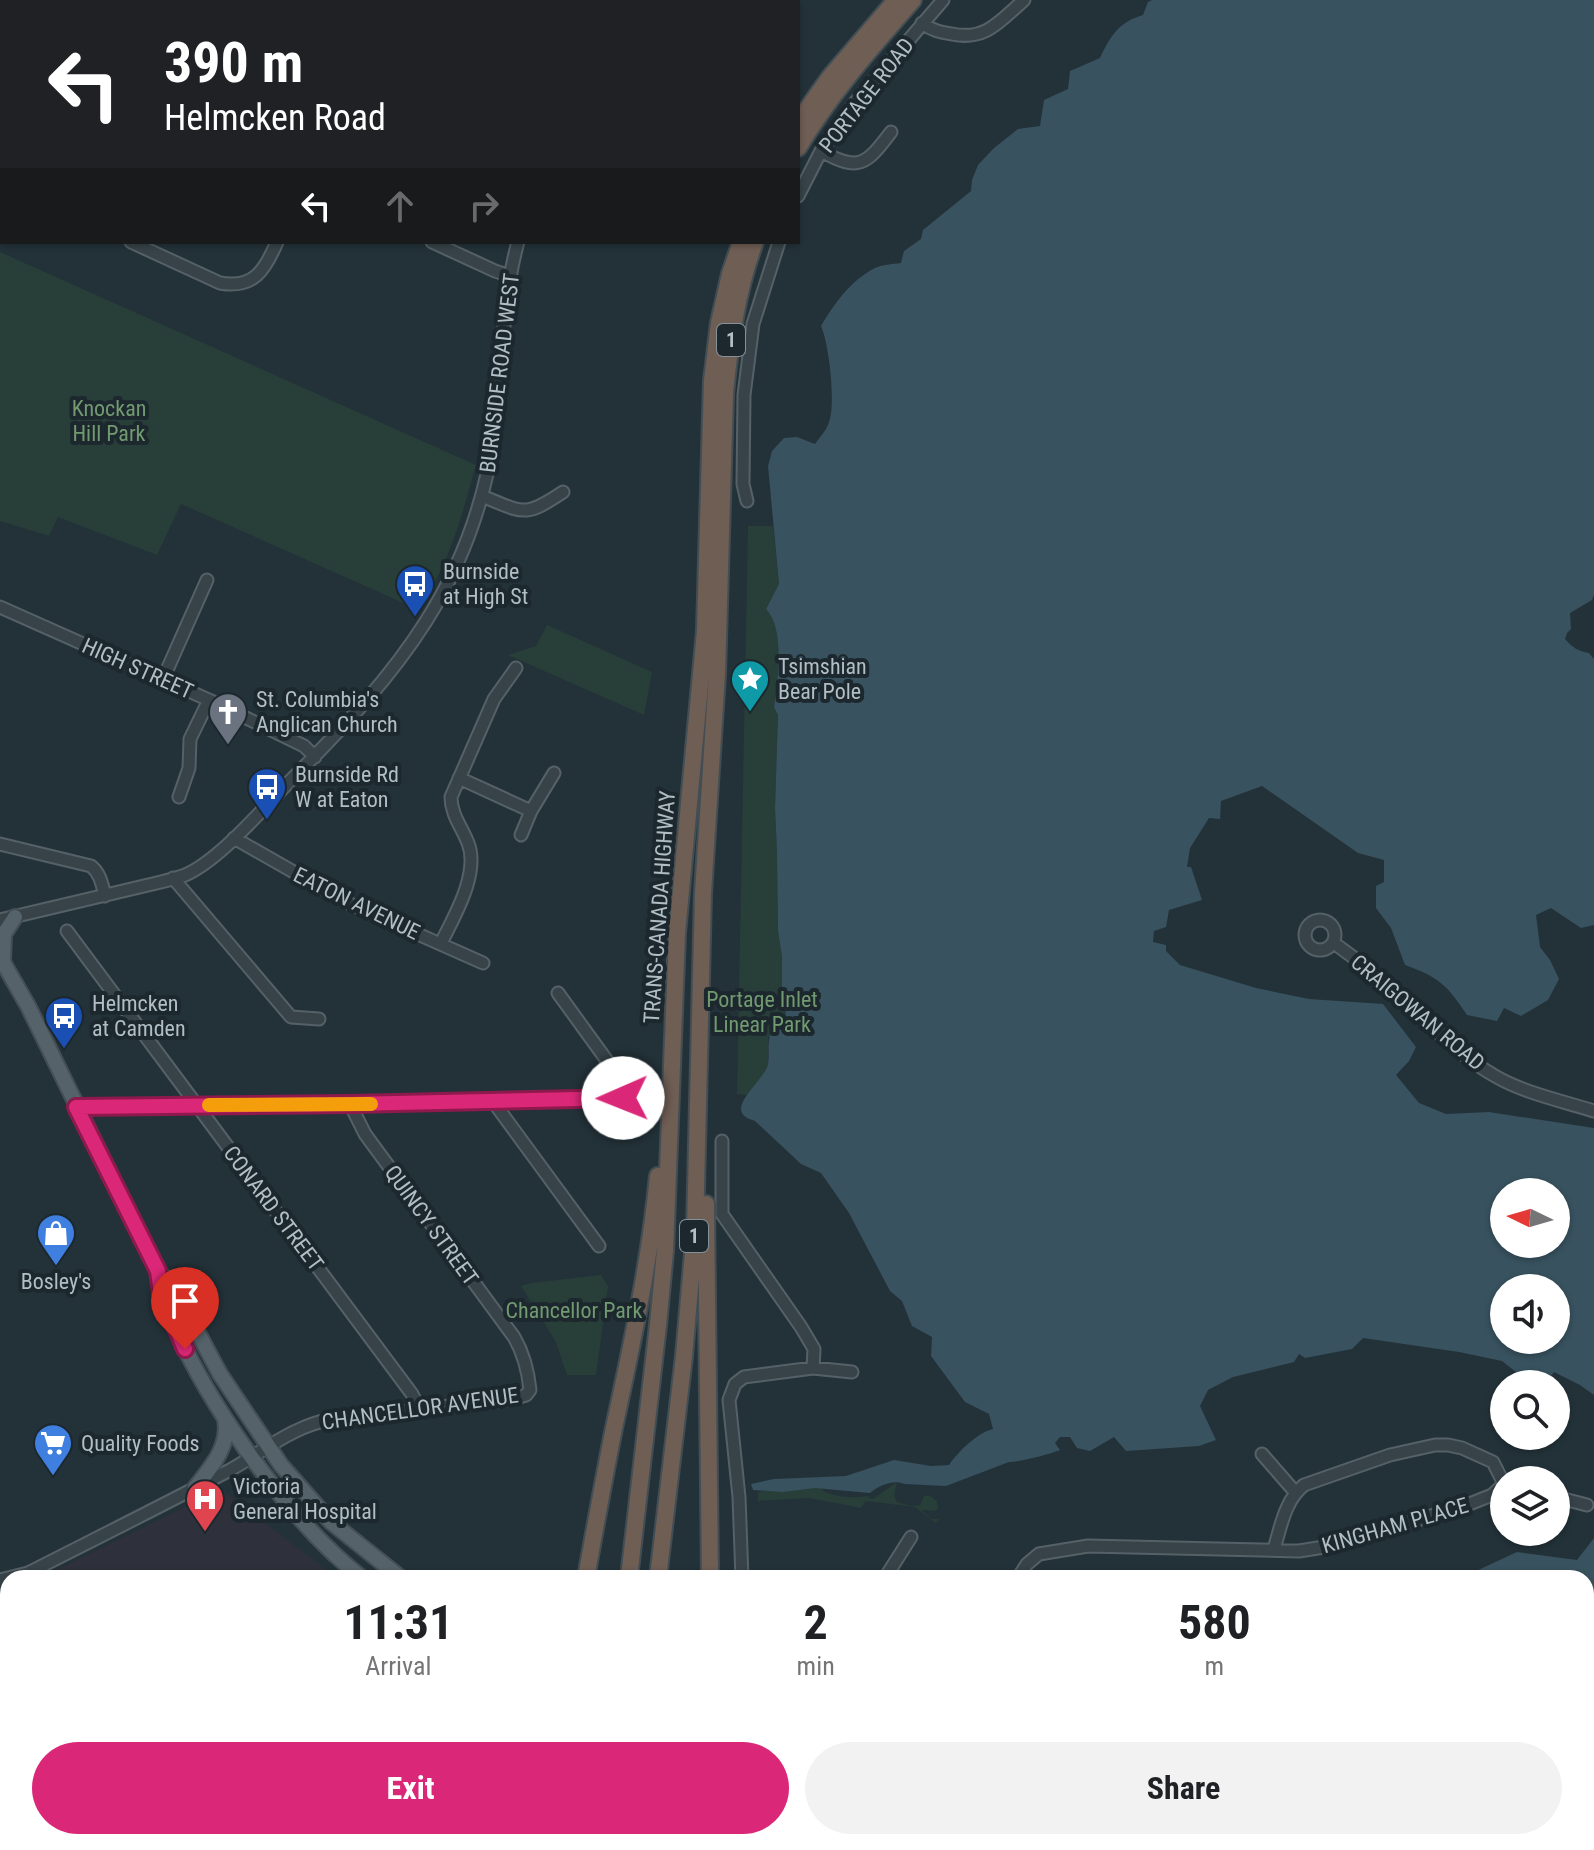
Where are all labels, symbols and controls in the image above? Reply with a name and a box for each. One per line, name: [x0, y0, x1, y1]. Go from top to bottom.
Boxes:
text: 390 m: [164, 30, 303, 96]
icon: left: [32, 32, 136, 136]
street label: PORTAGE ROAD: [814, 33, 919, 157]
text: Helmcken Road: [164, 97, 386, 139]
icon: left: [294, 184, 338, 228]
icon: ahead: [378, 184, 422, 228]
icon: right: [462, 184, 506, 228]
street label: BURNSIDE ROAD WEST: [475, 272, 524, 474]
road number: 1: [717, 324, 745, 356]
park label: Knockan Hill Park: [72, 396, 146, 446]
place label: Burnside at High St: [443, 559, 528, 609]
bus stop icon: Burnside at High St: [394, 563, 436, 618]
street label: HIGH STREET: [78, 633, 197, 704]
place label: Tsimshian Bear Pole: [778, 654, 867, 704]
place icon: Tsimshian Bear Pole: [729, 658, 771, 713]
place label: St. Columbia's Anglican Church: [256, 687, 398, 737]
church icon: St. Columbia's Anglican Church: [207, 691, 249, 746]
place label: Burnside Rd W at Eaton: [295, 762, 399, 812]
bus stop icon: Burnside Rd W at Eaton: [246, 766, 288, 821]
street label: TRANS-CANADA HIGHWAY: [639, 789, 680, 1024]
street label: EATON AVENUE: [290, 862, 424, 945]
street label: CRAIGOWAN ROAD: [1346, 949, 1489, 1075]
park label: Portage Inlet Linear Park: [706, 987, 818, 1037]
place label: Helmcken at Camden: [92, 991, 186, 1041]
bus stop icon: Helmcken at Camden: [43, 995, 85, 1050]
position arrow: [581, 1056, 665, 1140]
street label: CONARD STREET: [219, 1141, 329, 1276]
street label: QUINCY STREET: [380, 1161, 483, 1290]
north arrow: [1490, 1178, 1570, 1258]
map controls: [1490, 1178, 1570, 1546]
shop icon: Bosley's: [35, 1212, 77, 1267]
road number: 1: [680, 1220, 708, 1252]
pin: [151, 1267, 219, 1349]
place label: Bosley's: [21, 1269, 91, 1294]
button: sound: [1490, 1274, 1570, 1354]
icon: arrive: [163, 1279, 207, 1323]
park label: Chancellor Park: [506, 1298, 643, 1323]
button: search: [1490, 1370, 1570, 1450]
street label: CHANCELLOR AVENUE: [320, 1382, 520, 1435]
supermarket icon: Quality Foods: [32, 1422, 74, 1477]
place label: Quality Foods: [81, 1431, 200, 1456]
button: layers: [1490, 1466, 1570, 1546]
place label: Victoria General Hospital: [233, 1474, 377, 1524]
hospital icon: Victoria General Hospital: [184, 1478, 226, 1533]
street label: KINGHAM PLACE: [1319, 1493, 1471, 1558]
text: 11:31: [343, 1594, 453, 1651]
text: 2: [804, 1594, 828, 1651]
text: 580: [1178, 1594, 1251, 1651]
text: Arrival: [365, 1651, 431, 1681]
text: min: [797, 1651, 835, 1681]
text: m: [1205, 1651, 1224, 1681]
button: Exit: [32, 1742, 789, 1834]
button: Share: [805, 1742, 1562, 1834]

